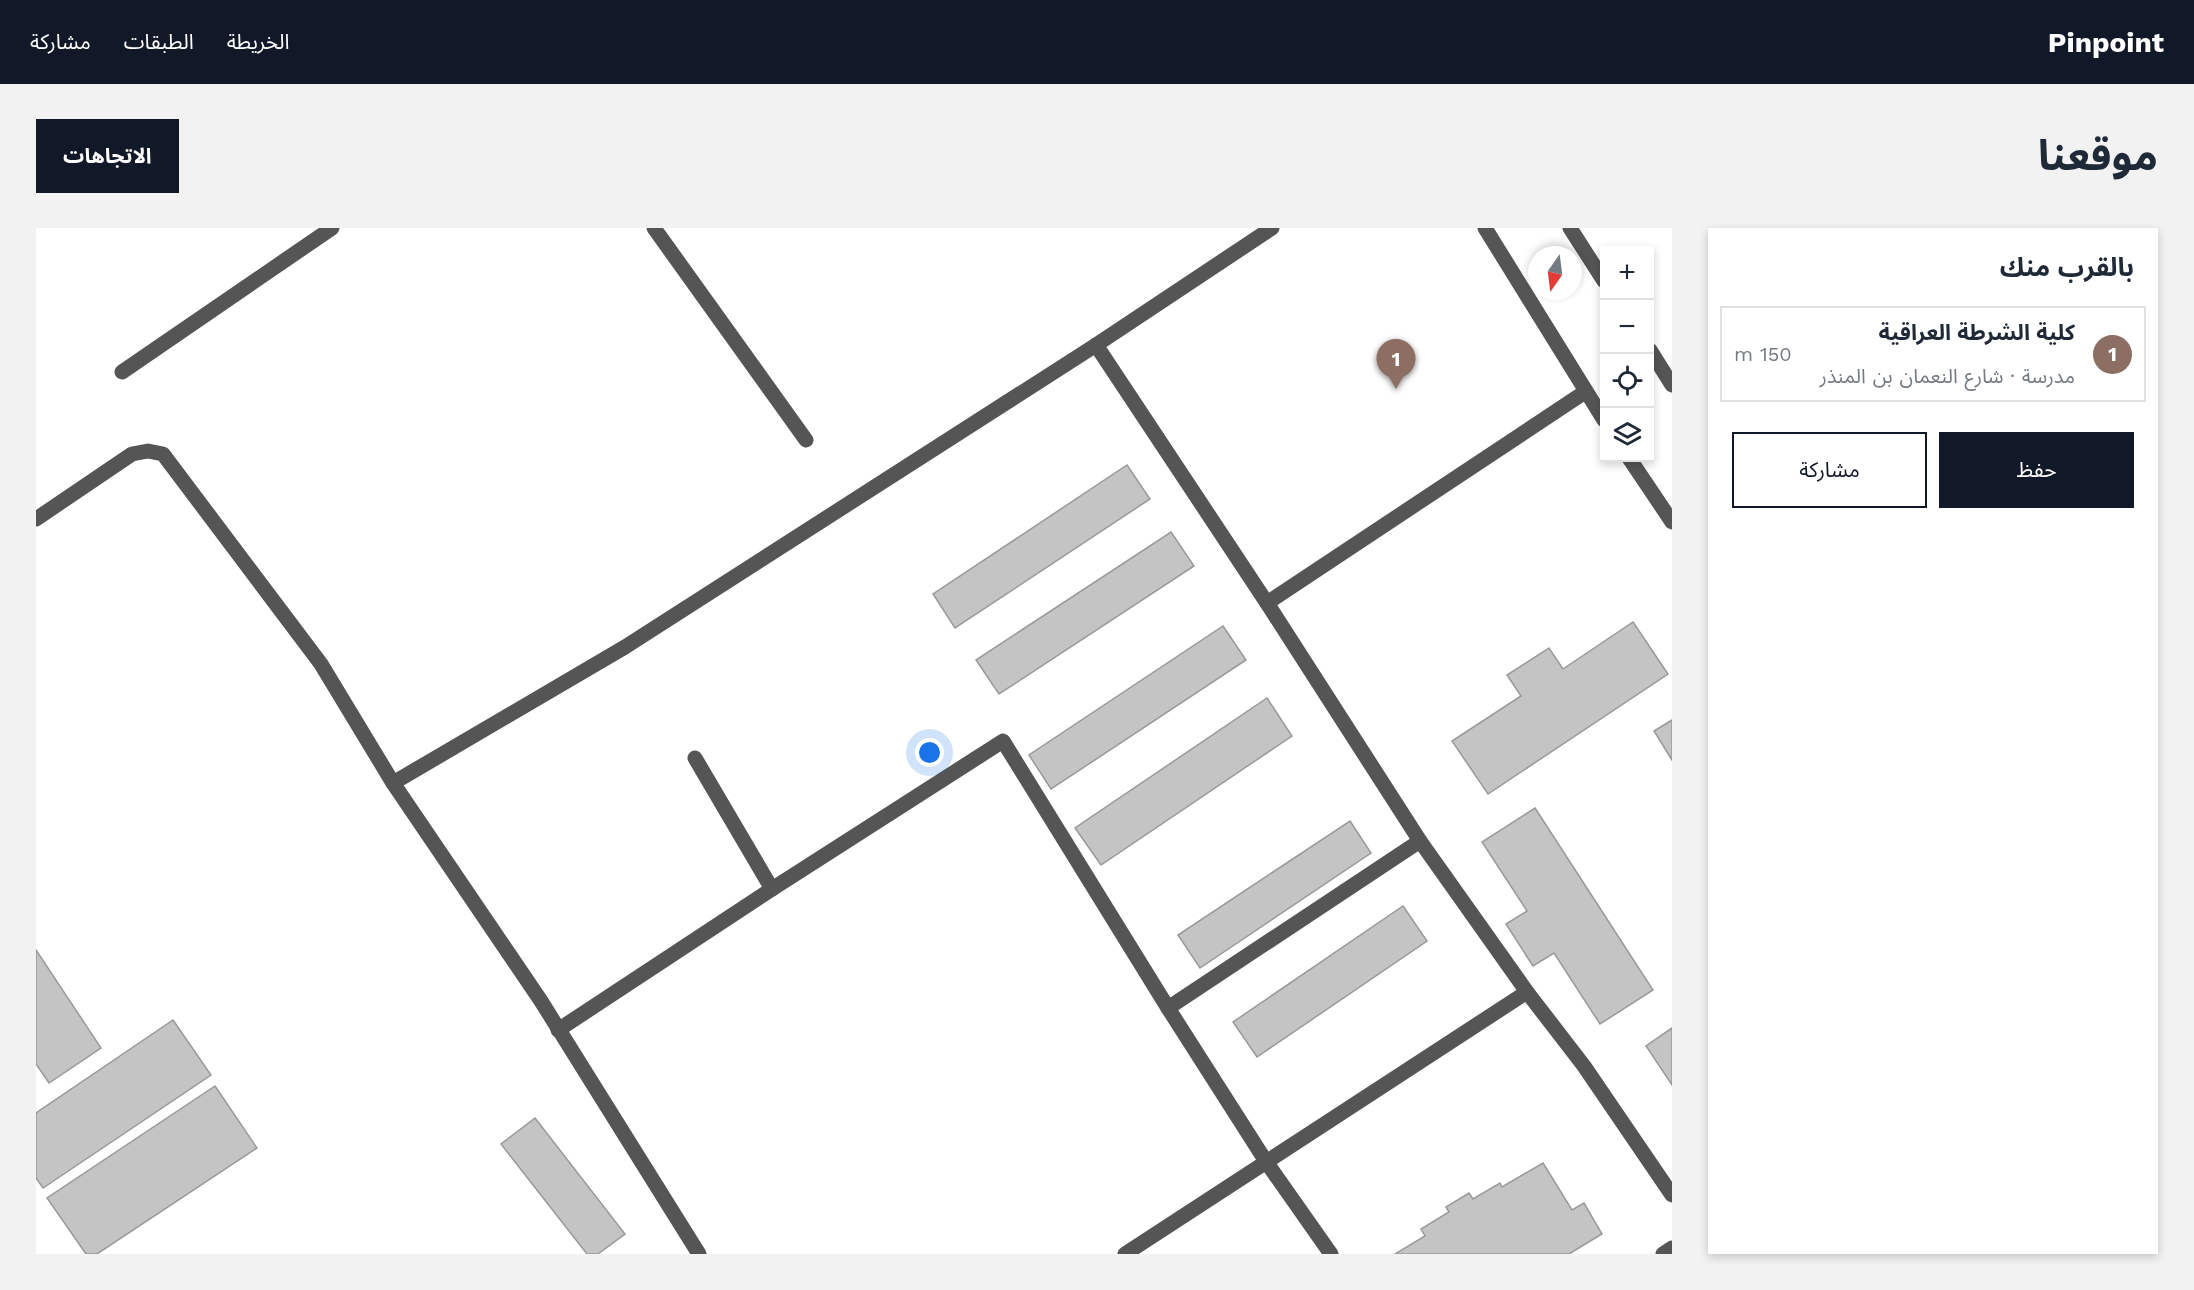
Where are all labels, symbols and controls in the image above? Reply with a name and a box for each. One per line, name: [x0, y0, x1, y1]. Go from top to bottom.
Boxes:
text: Pinpoint: [2048, 26, 2164, 59]
text: مشاركة: [30, 29, 91, 54]
text: الطبقات: [124, 29, 194, 54]
text: الخريطة: [227, 29, 290, 54]
button: الاتجاهات: [36, 119, 179, 193]
text: موقعنا: [2038, 131, 2158, 180]
north arrow: [1528, 246, 1582, 300]
map controls: [1600, 246, 1654, 462]
button: +: [1600, 246, 1654, 300]
text: بالقرب منك: [2000, 252, 2134, 282]
button: −: [1600, 300, 1654, 354]
text: كلية الشرطة العراقية: [1879, 320, 2075, 345]
pin: 1: [1376, 340, 1416, 389]
text: 150 m: [1734, 342, 1792, 366]
text: 1: [2108, 342, 2117, 366]
button: locate: [1600, 354, 1654, 408]
text: مدرسة · شارع النعمان بن المنذر: [1819, 364, 2075, 388]
button: layers: [1600, 408, 1654, 462]
button: مشاركة: [1732, 432, 1927, 508]
button: حفظ: [1939, 432, 2134, 508]
your location: [915, 738, 944, 767]

